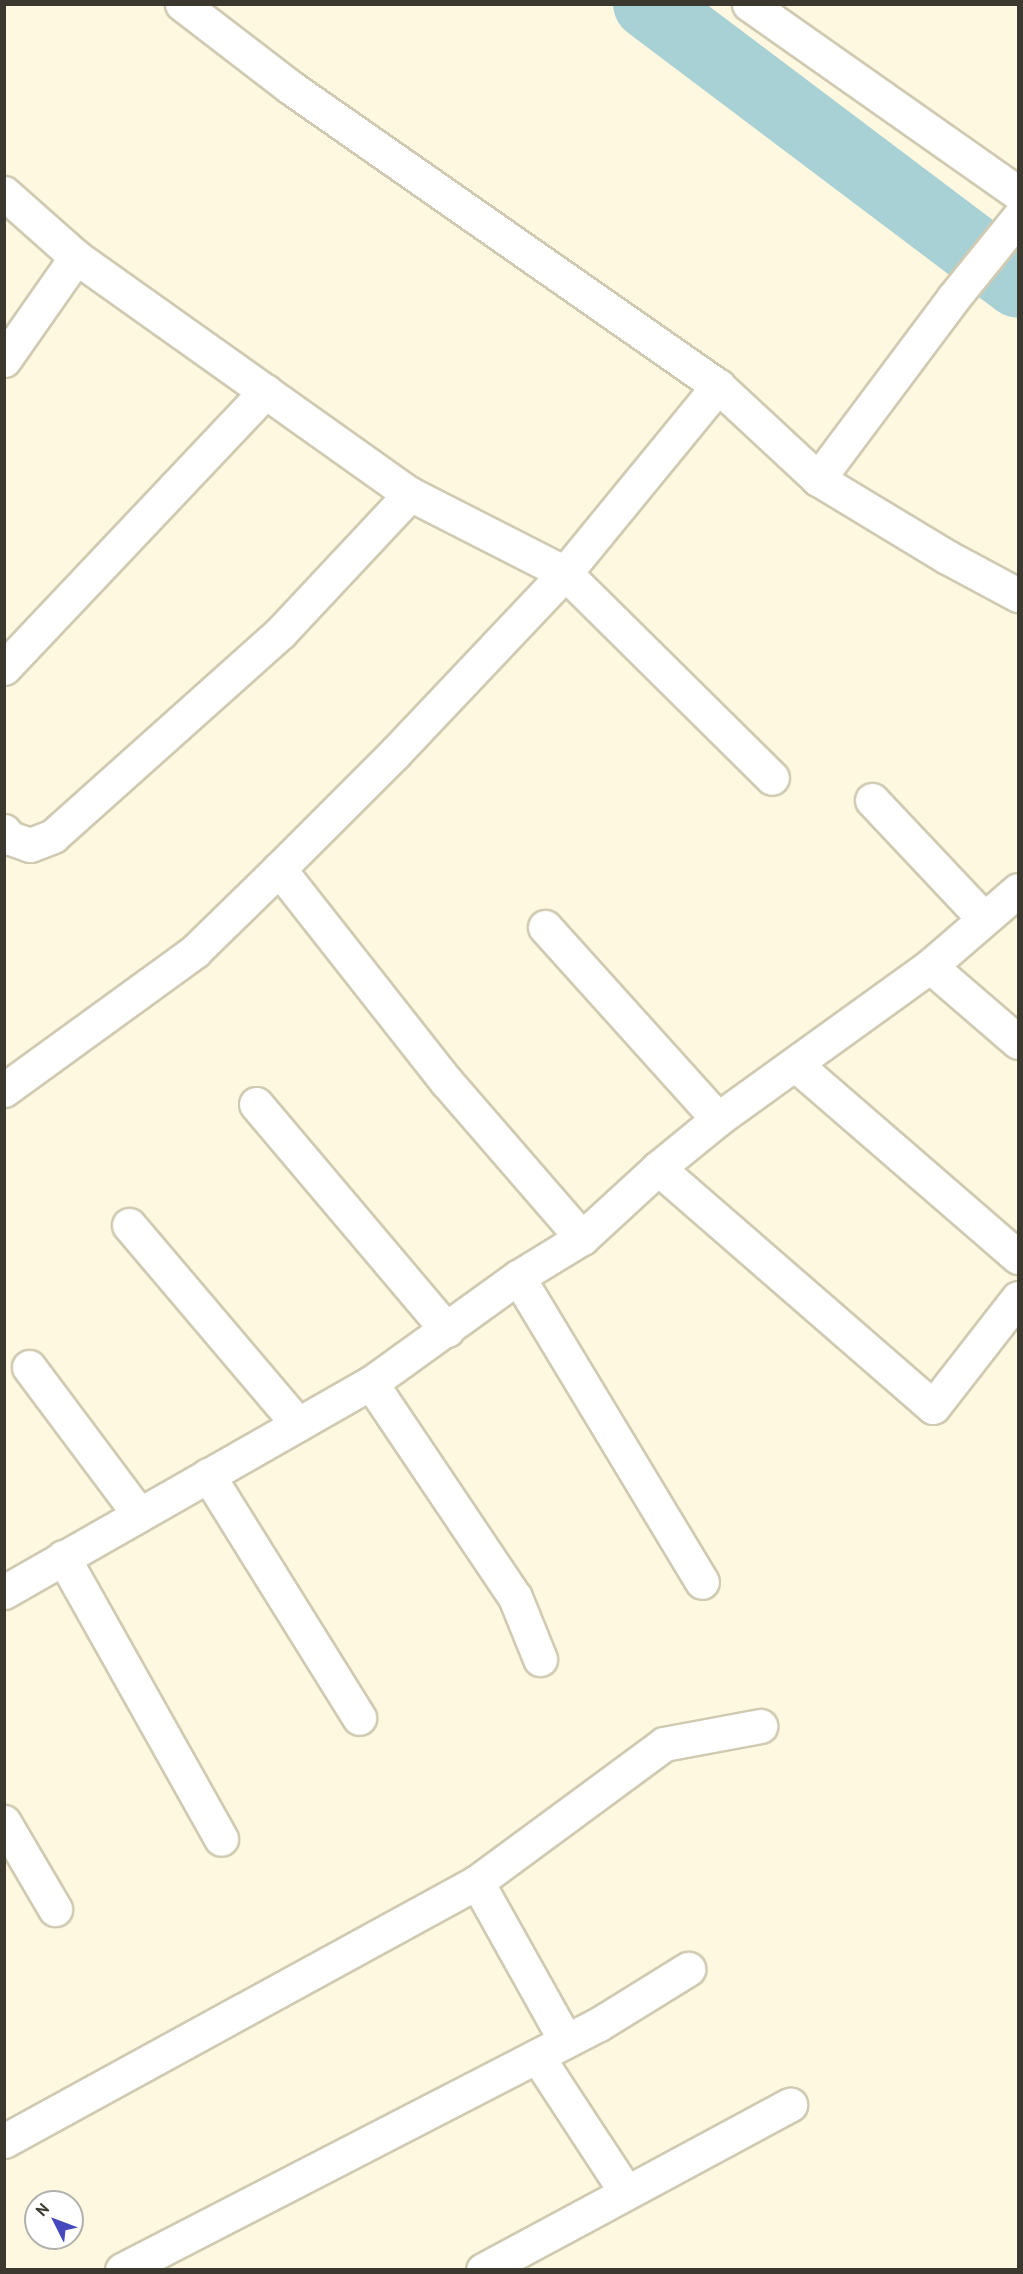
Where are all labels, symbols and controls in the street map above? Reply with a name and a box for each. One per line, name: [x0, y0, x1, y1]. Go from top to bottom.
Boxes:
north arrow: [24, 2190, 84, 2250]
text: N: [31, 2199, 53, 2220]

